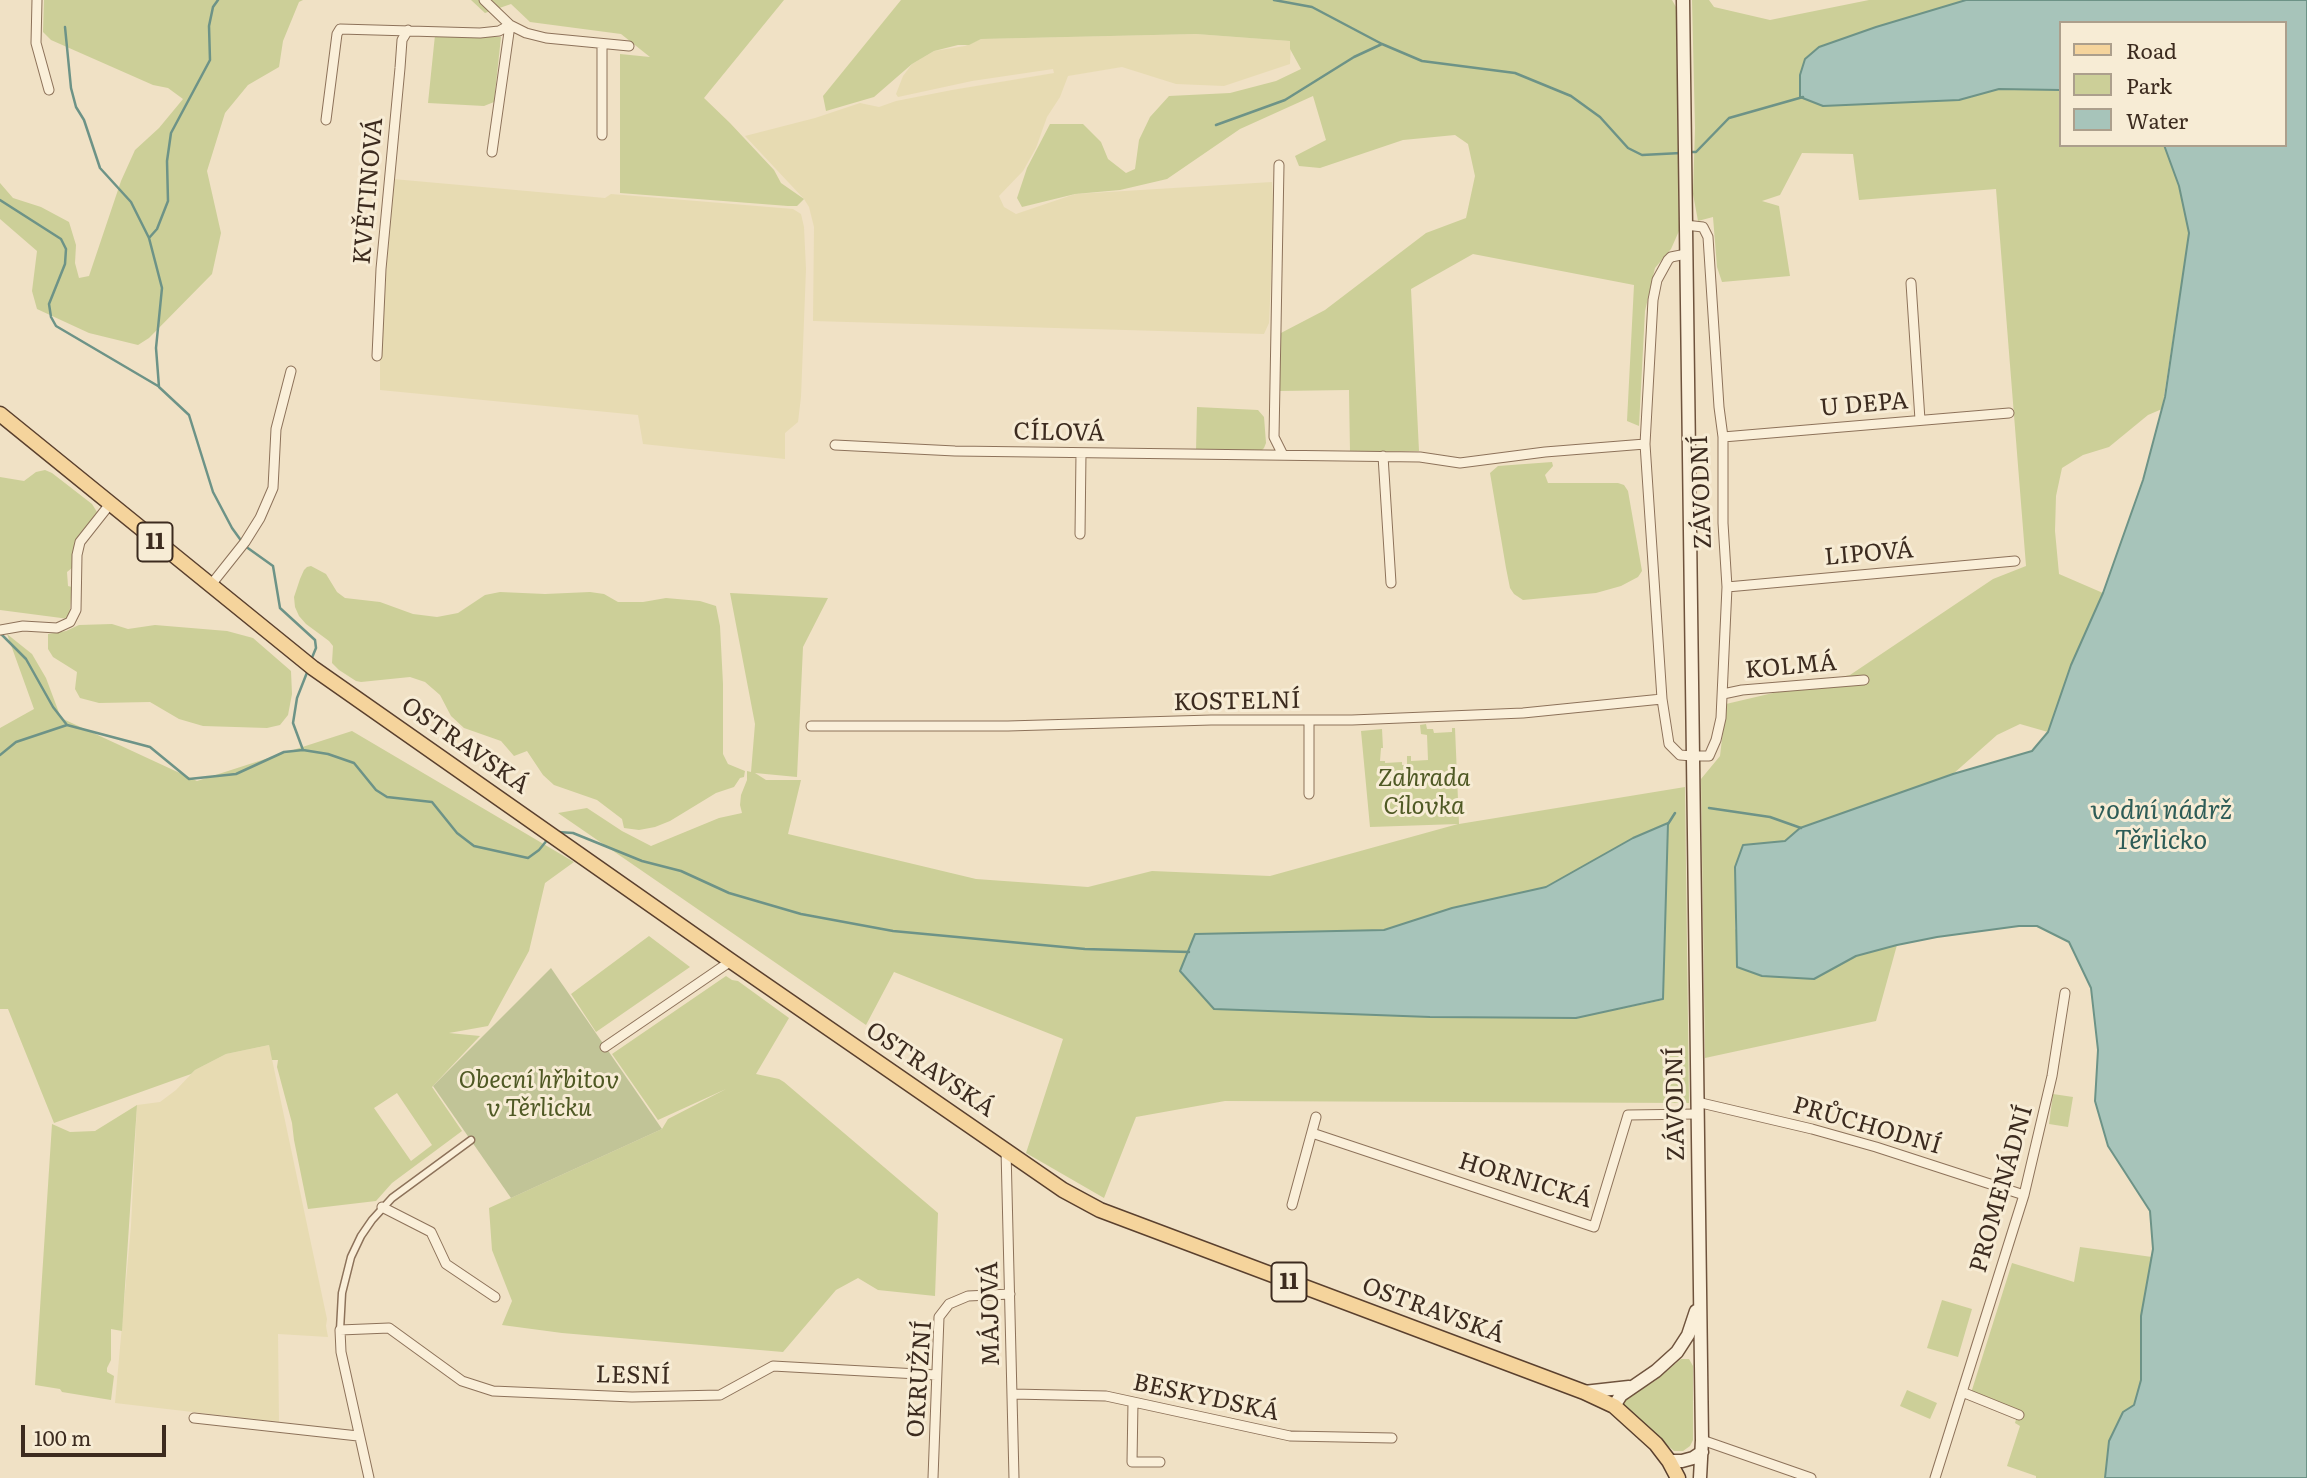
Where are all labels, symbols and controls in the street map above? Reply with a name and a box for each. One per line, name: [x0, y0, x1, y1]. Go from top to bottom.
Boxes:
legend: [2058, 21, 2286, 147]
text: Road: [2126, 34, 2177, 65]
text: Park: [2126, 69, 2172, 100]
text: Water: [2126, 104, 2188, 135]
street label: KVĚTINOVÁ: [348, 116, 390, 266]
street label: U DEPA: [1819, 387, 1909, 423]
street label: CÍLOVÁ: [1013, 418, 1105, 448]
street label: ZÁVODNÍ: [1686, 434, 1718, 550]
road number: 11: [138, 522, 172, 562]
street label: LIPOVÁ: [1823, 536, 1915, 572]
street label: KOLMÁ: [1744, 649, 1838, 685]
street label: KOSTELNÍ: [1173, 686, 1301, 718]
street label: OSTRAVSKÁ: [396, 691, 534, 801]
park label: Zahrada Cílovka: [1378, 765, 1470, 821]
water label: vodní nádrž Těrlicko: [2090, 795, 2232, 856]
street label: OSTRAVSKÁ: [860, 1016, 1000, 1124]
street label: ZÁVODNÍ: [1661, 1047, 1691, 1161]
park label: Obecní hřbitov v Těrlicku: [459, 1067, 619, 1123]
street label: PRŮCHODNÍ: [1789, 1091, 1945, 1161]
street label: PROMENÁDNÍ: [1964, 1102, 2040, 1276]
street label: HORNICKÁ: [1455, 1147, 1595, 1215]
street label: MÁJOVÁ: [976, 1261, 1006, 1367]
road number: 11: [1272, 1262, 1306, 1302]
street label: OSTRAVSKÁ: [1358, 1272, 1508, 1350]
street label: OKRUŽNÍ: [902, 1320, 938, 1438]
street label: LESNÍ: [595, 1361, 671, 1391]
street label: BESKYDSKÁ: [1130, 1368, 1282, 1428]
scale bar: [24, 1412, 170, 1456]
text: 100 m: [34, 1421, 91, 1452]

